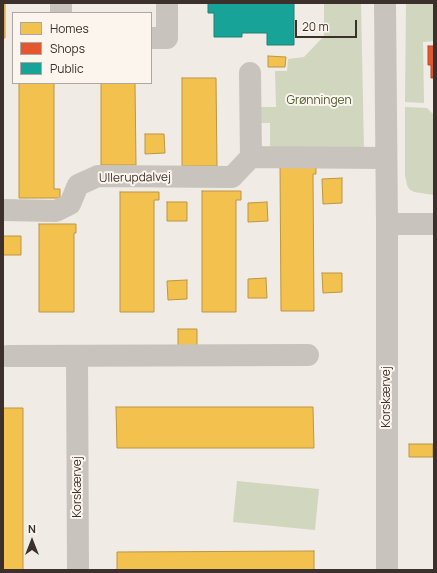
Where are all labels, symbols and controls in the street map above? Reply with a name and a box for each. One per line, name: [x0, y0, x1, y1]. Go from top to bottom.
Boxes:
legend: [12, 12, 152, 84]
scale bar: [297, 12, 359, 38]
text: 20 m: [302, 18, 329, 35]
text: Homes: [50, 20, 89, 37]
text: Shops: [50, 40, 85, 57]
text: Public: [50, 60, 84, 77]
park label: Grønningen: [286, 94, 352, 108]
street label: Ullerupdalvej: [99, 170, 171, 186]
street label: Korskærvej: [380, 366, 394, 428]
street label: Korskærvej: [71, 456, 85, 518]
north arrow: [12, 521, 52, 561]
text: N: [28, 521, 36, 536]

